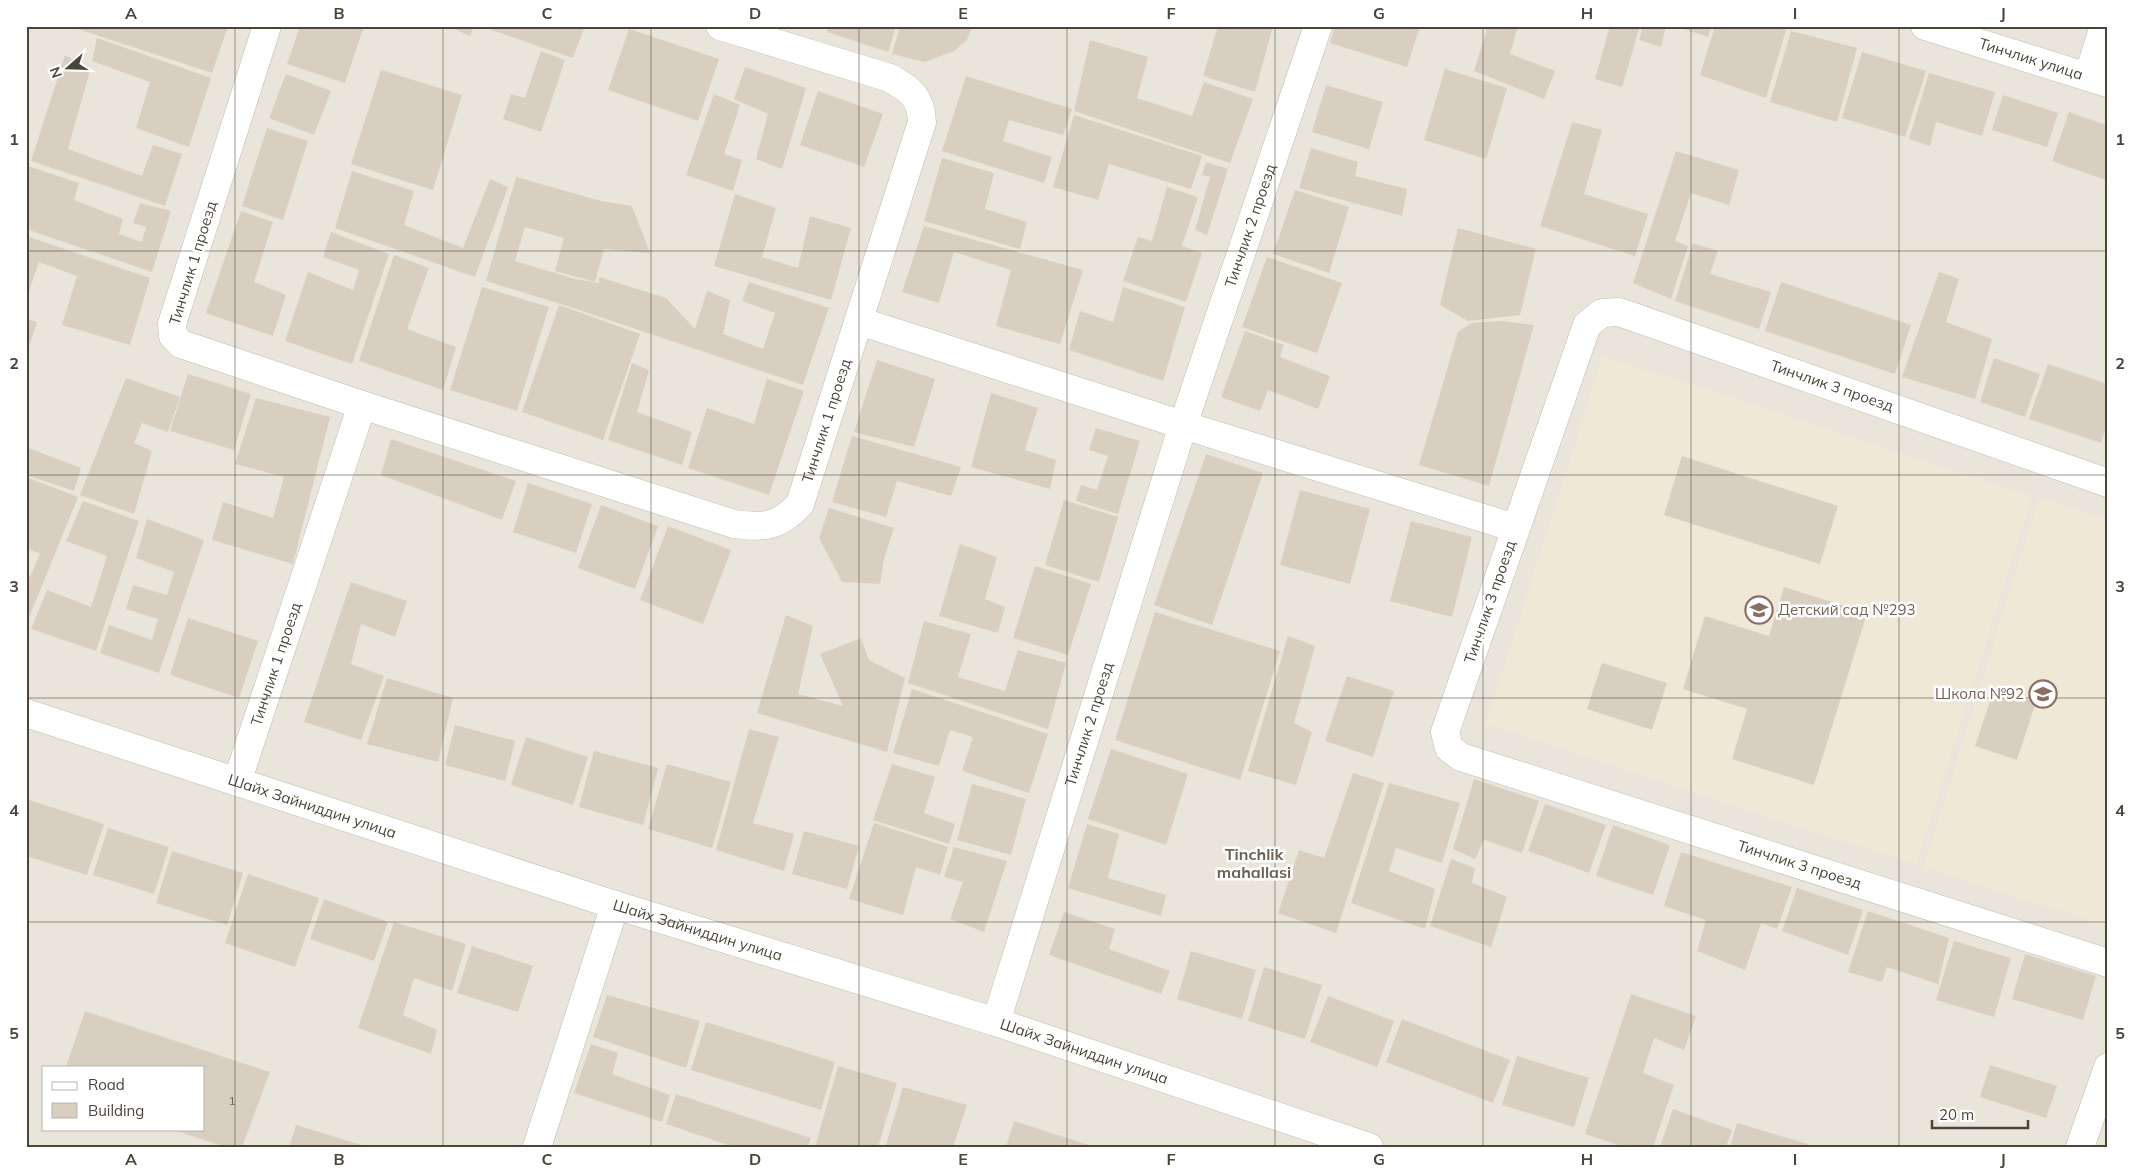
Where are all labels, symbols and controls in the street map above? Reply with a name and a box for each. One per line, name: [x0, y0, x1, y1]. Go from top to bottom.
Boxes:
text: A: [125, 3, 137, 23]
text: B: [333, 3, 345, 23]
text: C: [542, 3, 553, 23]
text: D: [749, 3, 761, 23]
text: E: [958, 3, 968, 23]
text: F: [1166, 3, 1176, 23]
text: G: [1373, 3, 1385, 23]
text: H: [1581, 3, 1593, 23]
text: I: [1793, 3, 1797, 23]
text: J: [2000, 3, 2006, 23]
street label: Тинчлик улица: [1977, 34, 2085, 84]
north arrow: [42, 42, 92, 92]
text: N: [46, 64, 66, 80]
text: 1: [9, 129, 19, 149]
text: 1: [2115, 129, 2125, 149]
street label: Тинчлик 2 проезд: [1220, 161, 1280, 290]
street label: Тинчлик 1 проезд: [165, 198, 220, 327]
text: 2: [9, 353, 19, 373]
text: 2: [2115, 353, 2125, 373]
street label: Тинчлик 1 проезд: [797, 356, 855, 485]
street label: Тинчлик 3 проезд: [1768, 356, 1896, 415]
street label: Тинчлик 3 проезд: [1460, 538, 1519, 666]
text: 3: [9, 576, 19, 596]
text: 3: [2115, 576, 2125, 596]
school or university icon: Детский сад №293: [1744, 595, 1774, 625]
street label: Тинчлик 1 проезд: [246, 600, 305, 728]
place label: Детский сад №293: [1778, 600, 1916, 619]
street label: Тинчлик 2 проезд: [1060, 660, 1117, 789]
school or university icon: Школа №92: [2028, 679, 2058, 709]
place label: Школа №92: [1935, 684, 2024, 703]
street label: Шайх Зайниддин улица: [226, 769, 399, 842]
text: 4: [9, 800, 19, 820]
text: 4: [2115, 800, 2125, 820]
street label: Тинчлик 3 проезд: [1735, 836, 1864, 893]
district label: Tinchlik mahallasi: [1217, 844, 1291, 882]
street label: Шайх Зайниддин улица: [611, 895, 785, 965]
street label: Шайх Зайниддин улица: [998, 1014, 1171, 1088]
text: 5: [9, 1023, 19, 1043]
text: 5: [2115, 1023, 2125, 1043]
legend: [42, 1066, 205, 1130]
text: Road: [88, 1075, 125, 1094]
house number: 1: [228, 1093, 236, 1108]
scale bar: [1932, 1098, 2028, 1130]
text: Building: [88, 1101, 144, 1120]
text: 20 m: [1939, 1105, 1974, 1124]
text: A: [125, 1149, 137, 1169]
text: B: [333, 1149, 345, 1169]
text: C: [542, 1149, 553, 1169]
text: D: [749, 1149, 761, 1169]
text: E: [958, 1149, 968, 1169]
text: F: [1166, 1149, 1176, 1169]
text: G: [1373, 1149, 1385, 1169]
text: H: [1581, 1149, 1593, 1169]
text: I: [1793, 1149, 1797, 1169]
text: J: [2000, 1149, 2006, 1169]

